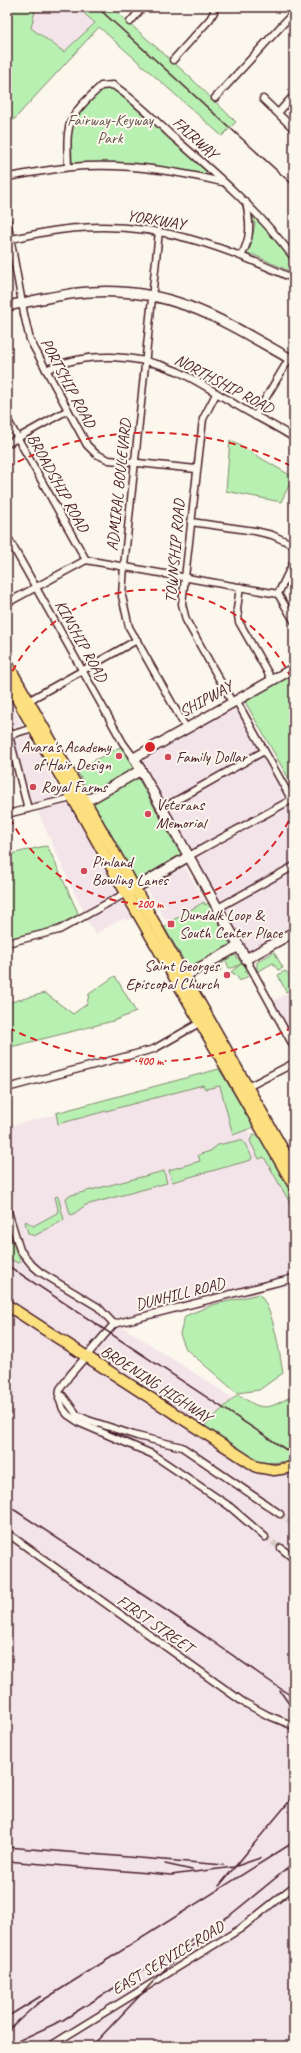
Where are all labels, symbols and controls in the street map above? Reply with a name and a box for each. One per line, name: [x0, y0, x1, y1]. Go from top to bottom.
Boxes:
park label: Fairway-Keyway Park: [67, 110, 155, 148]
street label: FAIRWAY: [168, 113, 224, 165]
street label: YORKWAY: [126, 206, 189, 235]
street label: PORTSHIP ROAD: [36, 335, 101, 433]
street label: NORTHSHIP ROAD: [171, 350, 278, 419]
street label: ADMIRAL BOULEVARD: [102, 416, 136, 552]
street label: BROADSHIP ROAD: [23, 430, 94, 537]
street label: TOWNSHIP ROAD: [161, 497, 190, 604]
street label: KINSHIP ROAD: [50, 597, 113, 687]
street label: SHIPWAY: [176, 675, 239, 722]
place label: Avara's Academy of Hair Design: [21, 737, 113, 775]
centre of rings: [143, 740, 157, 754]
place label: Family Dollar: [176, 747, 248, 767]
marker: Avara's Academy of Hair Design: [114, 751, 124, 761]
marker: Family Dollar: [163, 752, 173, 762]
place label: Royal Farms: [41, 777, 109, 797]
marker: Royal Farms: [28, 782, 38, 792]
place label: Veterans Memorial: [156, 795, 209, 833]
marker: Veterans Memorial: [143, 809, 153, 819]
place label: Pinland Bowling Lanes: [92, 852, 169, 890]
marker: Pinland Bowling Lanes: [79, 866, 89, 876]
text: 200 m: [137, 896, 164, 912]
place label: Dundalk Loop & South Center Place: [179, 905, 284, 943]
marker: Dundalk Loop & South Center Place: [166, 919, 176, 929]
place label: Saint Georges Episcopal Church: [126, 956, 221, 994]
marker: Saint Georges Episcopal Church: [222, 970, 232, 980]
text: 400 m: [137, 1053, 164, 1069]
street label: DUNHILL ROAD: [133, 1273, 228, 1315]
street label: BROENING HIGHWAY: [97, 1341, 218, 1429]
street label: FIRST STREET: [113, 1591, 200, 1660]
street label: EAST SERVICE ROAD: [108, 1916, 229, 1999]

